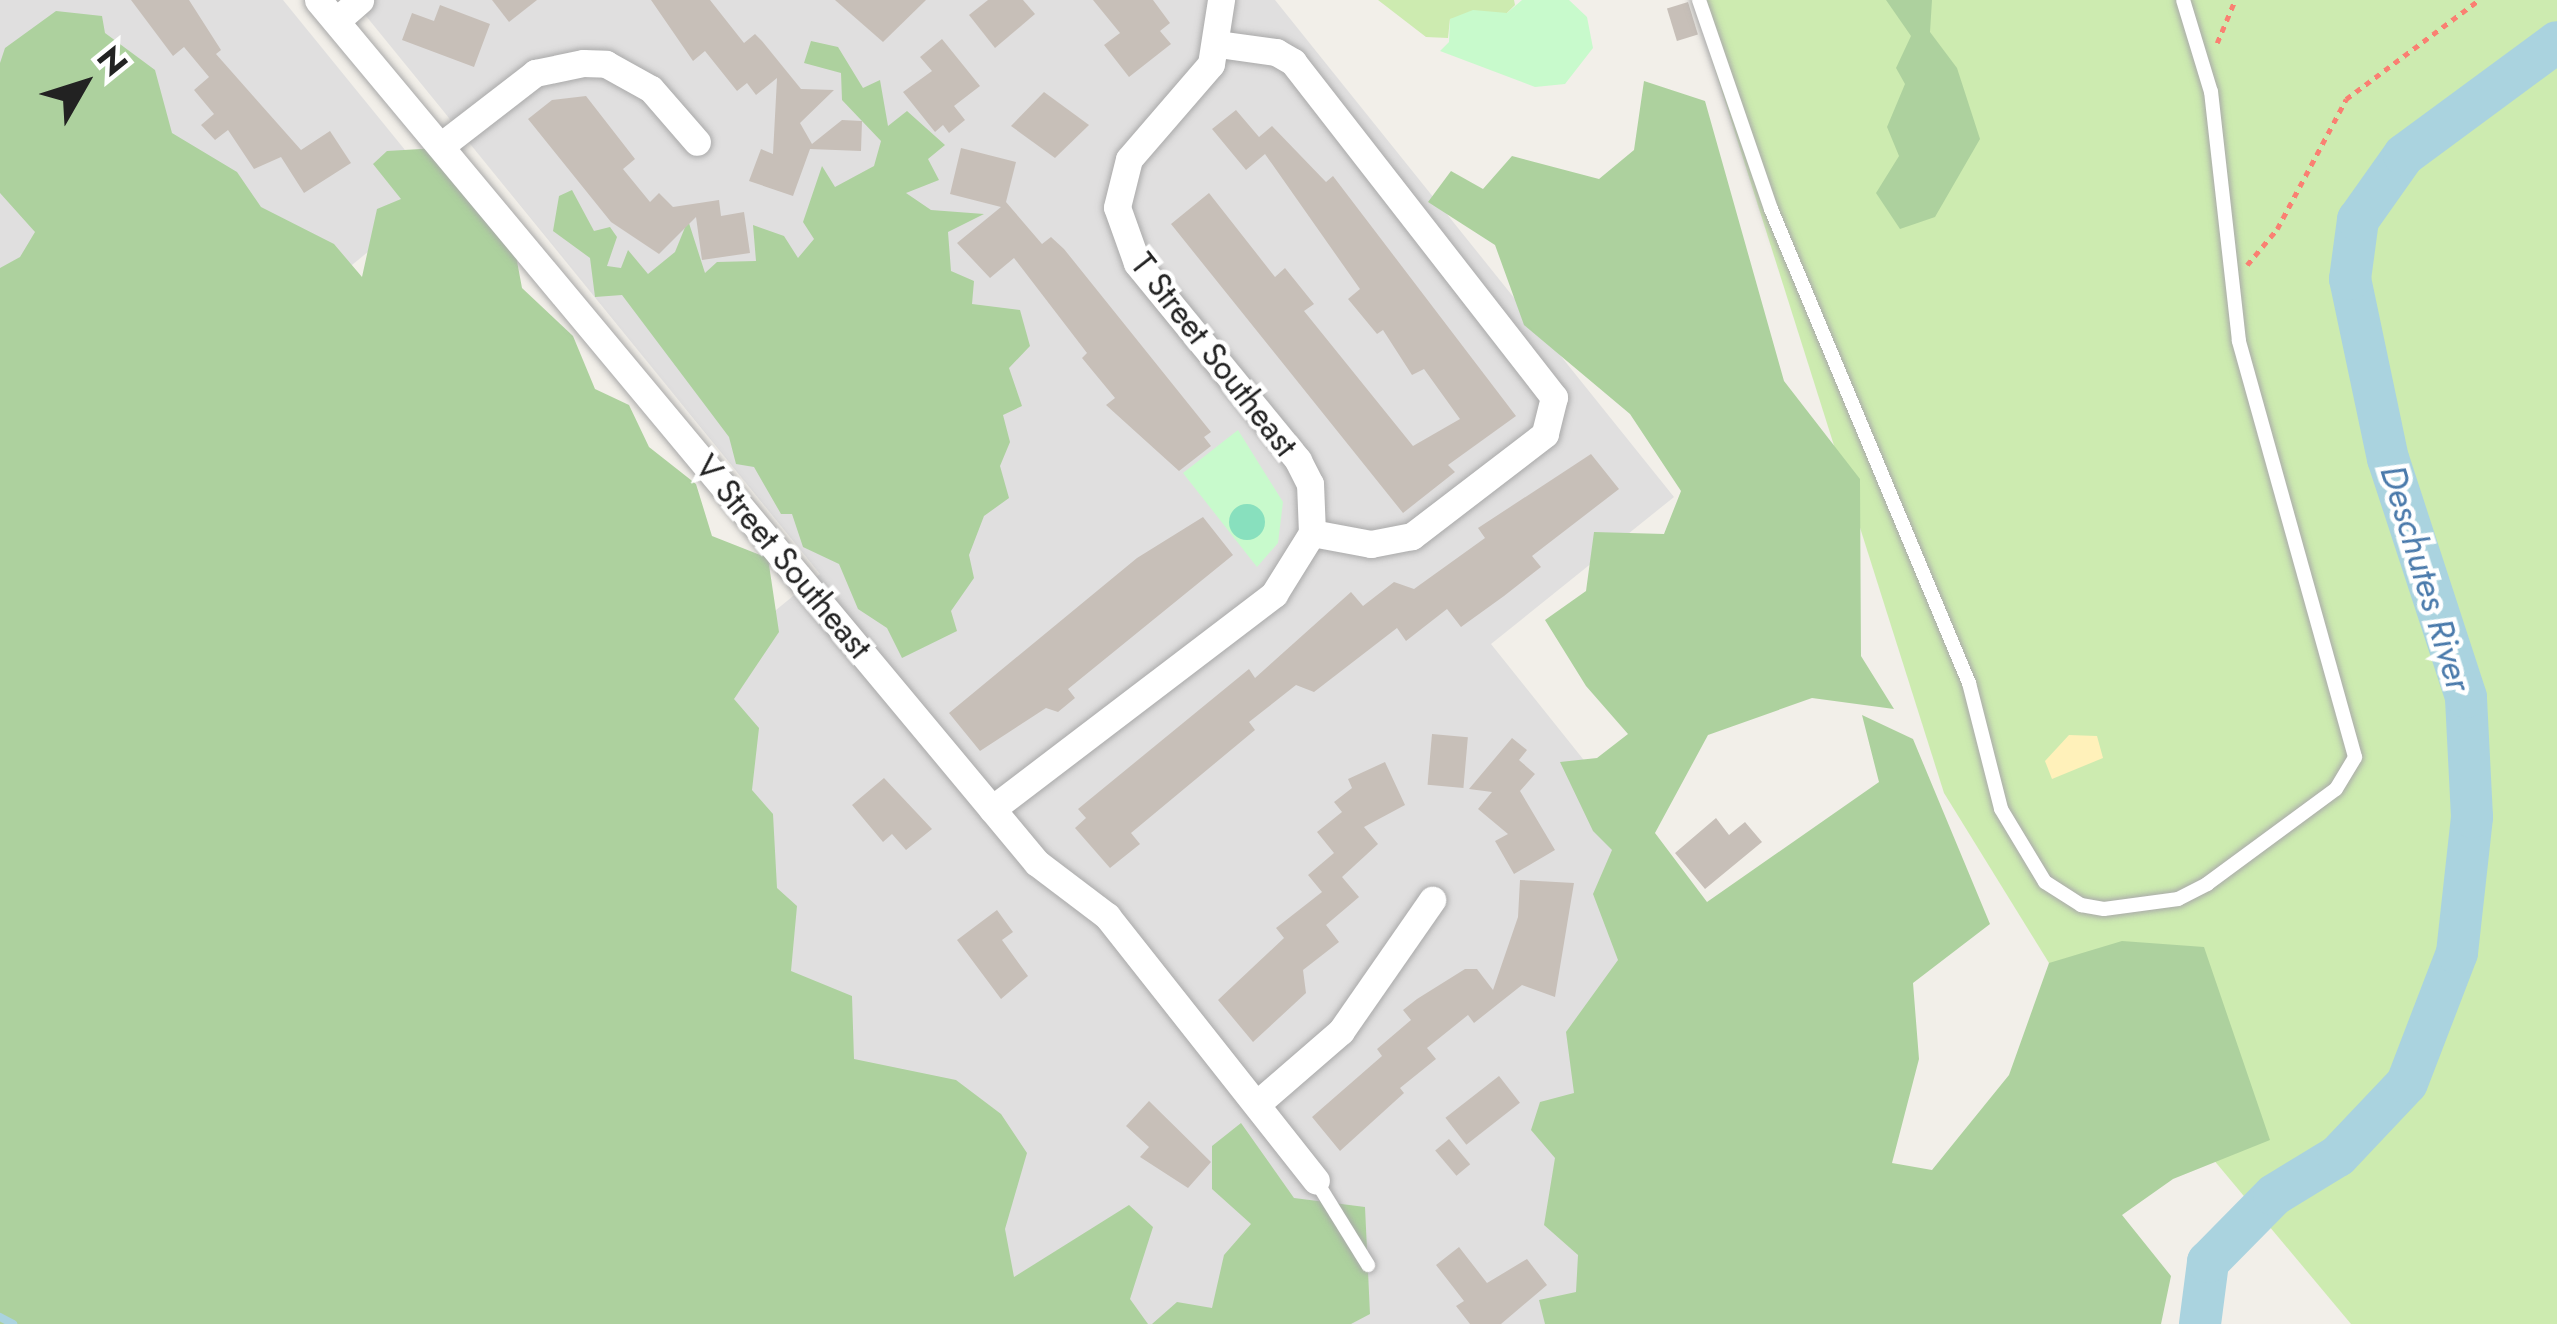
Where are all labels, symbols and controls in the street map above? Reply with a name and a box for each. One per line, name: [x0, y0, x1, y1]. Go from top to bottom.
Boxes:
north arrow: [24, 24, 144, 144]
text: N: [86, 36, 139, 86]
street label: T Street Southeast: [1122, 246, 1306, 464]
street label: V Street Southeast: [686, 447, 880, 667]
water label: Deschutes River: [2371, 460, 2481, 696]

